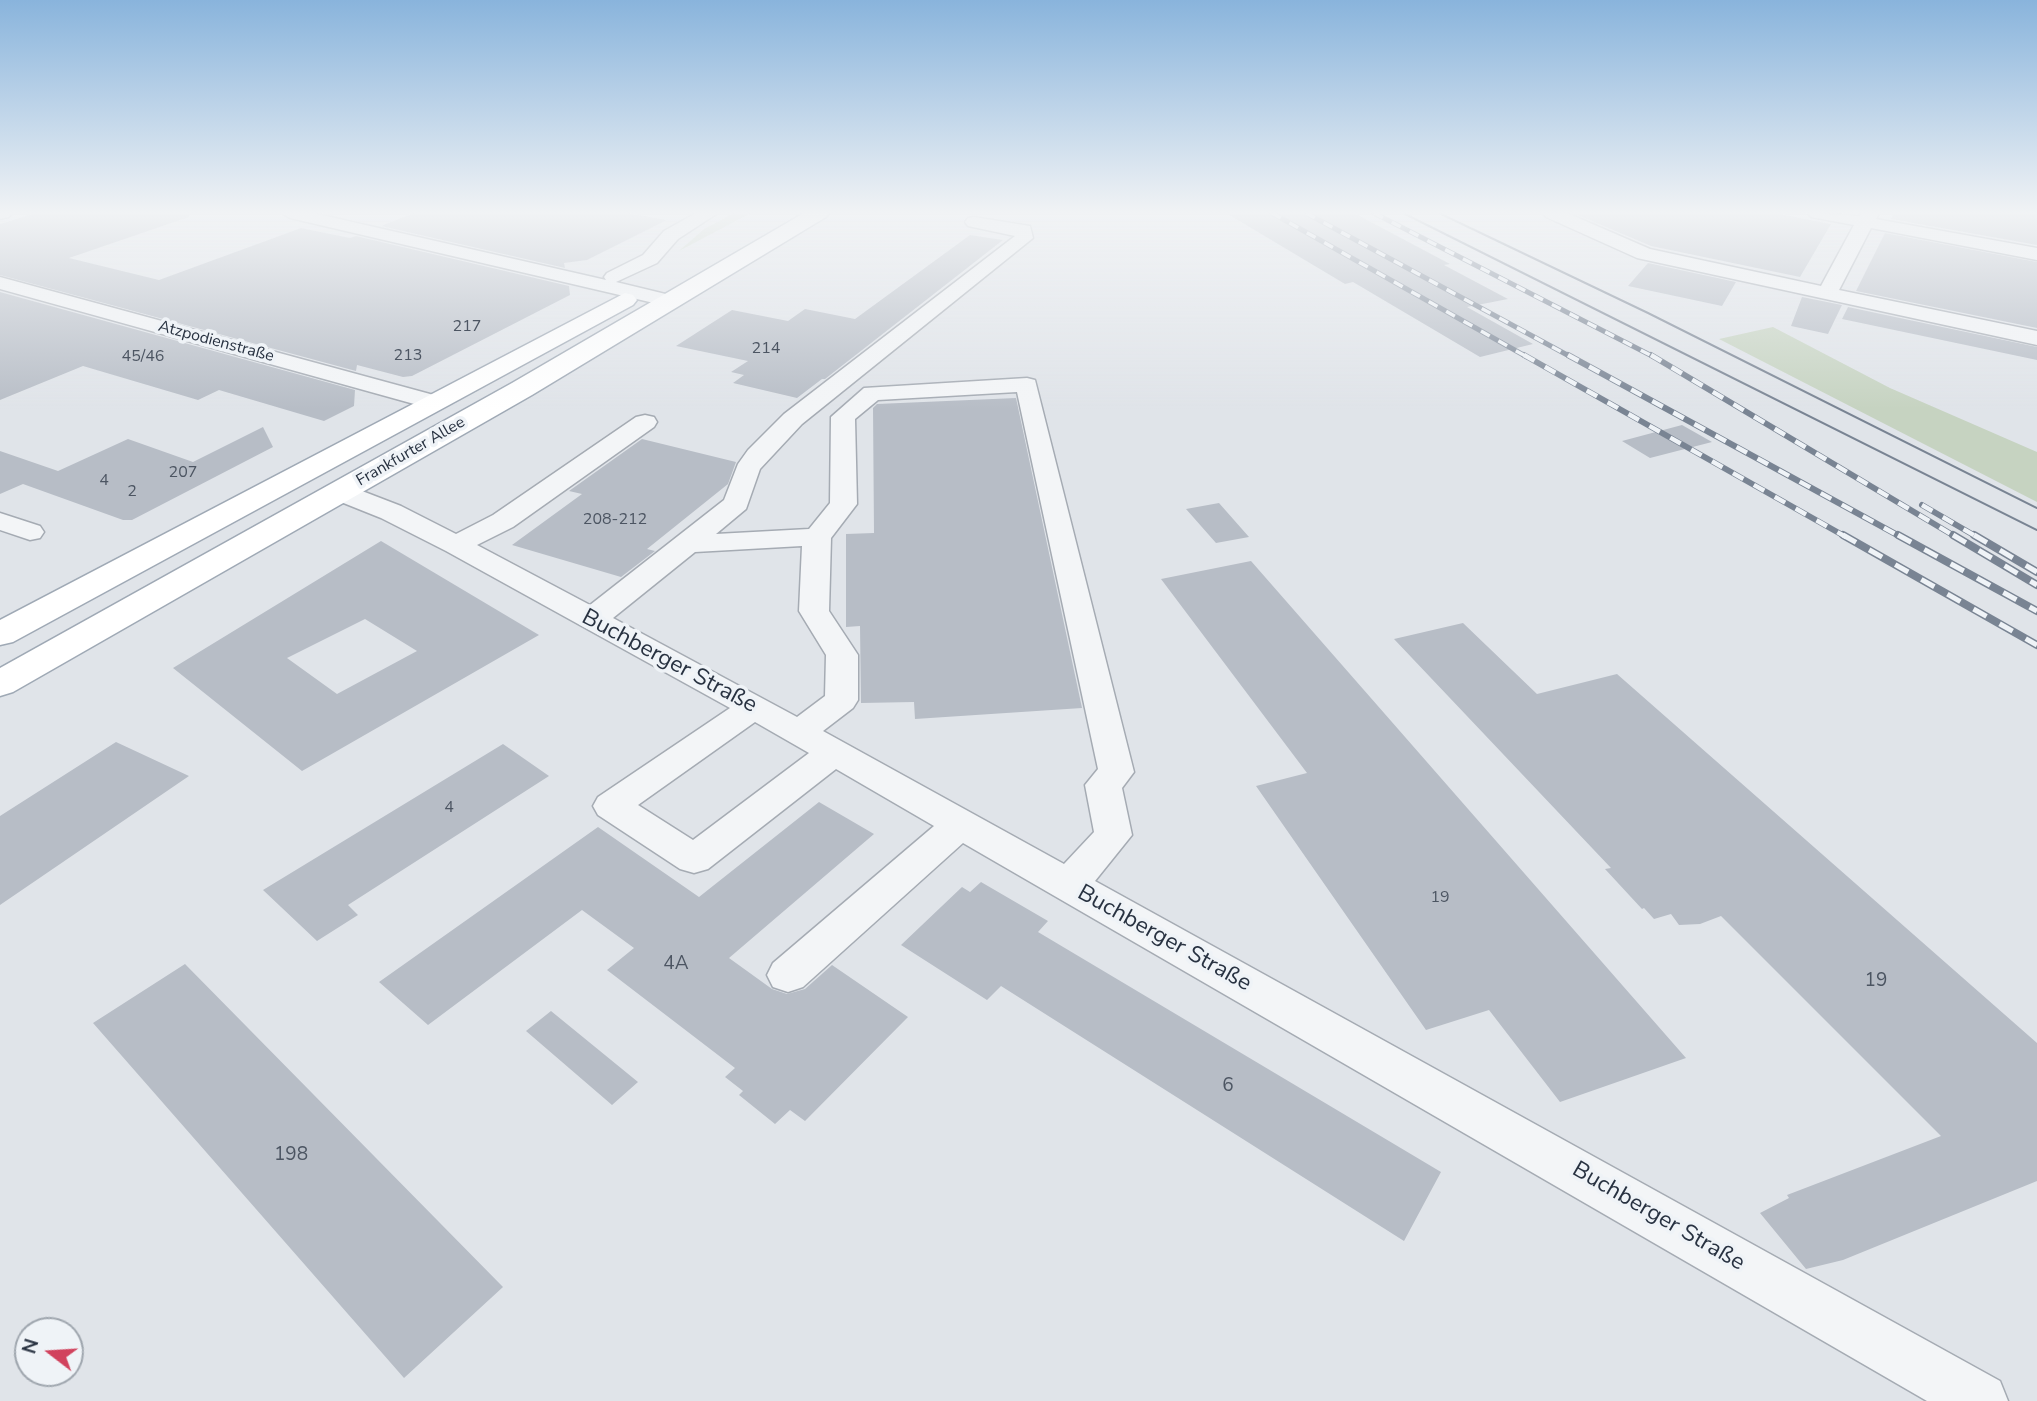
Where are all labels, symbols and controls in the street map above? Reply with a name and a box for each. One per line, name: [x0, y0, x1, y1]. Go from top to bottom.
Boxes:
street label: Atzpodienstraße: [156, 317, 276, 367]
house number: 217: [453, 317, 481, 337]
house number: 214: [752, 339, 780, 359]
house number: 213: [394, 346, 422, 366]
house number: 45/46: [122, 347, 164, 367]
street label: Frankfurter Allee: [353, 413, 469, 491]
house number: 207: [169, 463, 197, 483]
house number: 4: [99, 471, 109, 491]
house number: 2: [127, 482, 137, 502]
house number: 208-212: [583, 510, 647, 530]
street label: Buchberger Straße: [577, 604, 761, 720]
house number: 4: [444, 798, 454, 818]
street label: Buchberger Straße: [1072, 880, 1256, 998]
house number: 19: [1430, 888, 1450, 908]
house number: 4A: [663, 953, 689, 975]
house number: 19: [1865, 970, 1887, 992]
house number: 6: [1222, 1075, 1234, 1097]
house number: 198: [274, 1144, 308, 1166]
street label: Buchberger Straße: [1567, 1156, 1749, 1278]
north arrow: [14, 1317, 84, 1387]
text: N: [16, 1336, 45, 1357]

